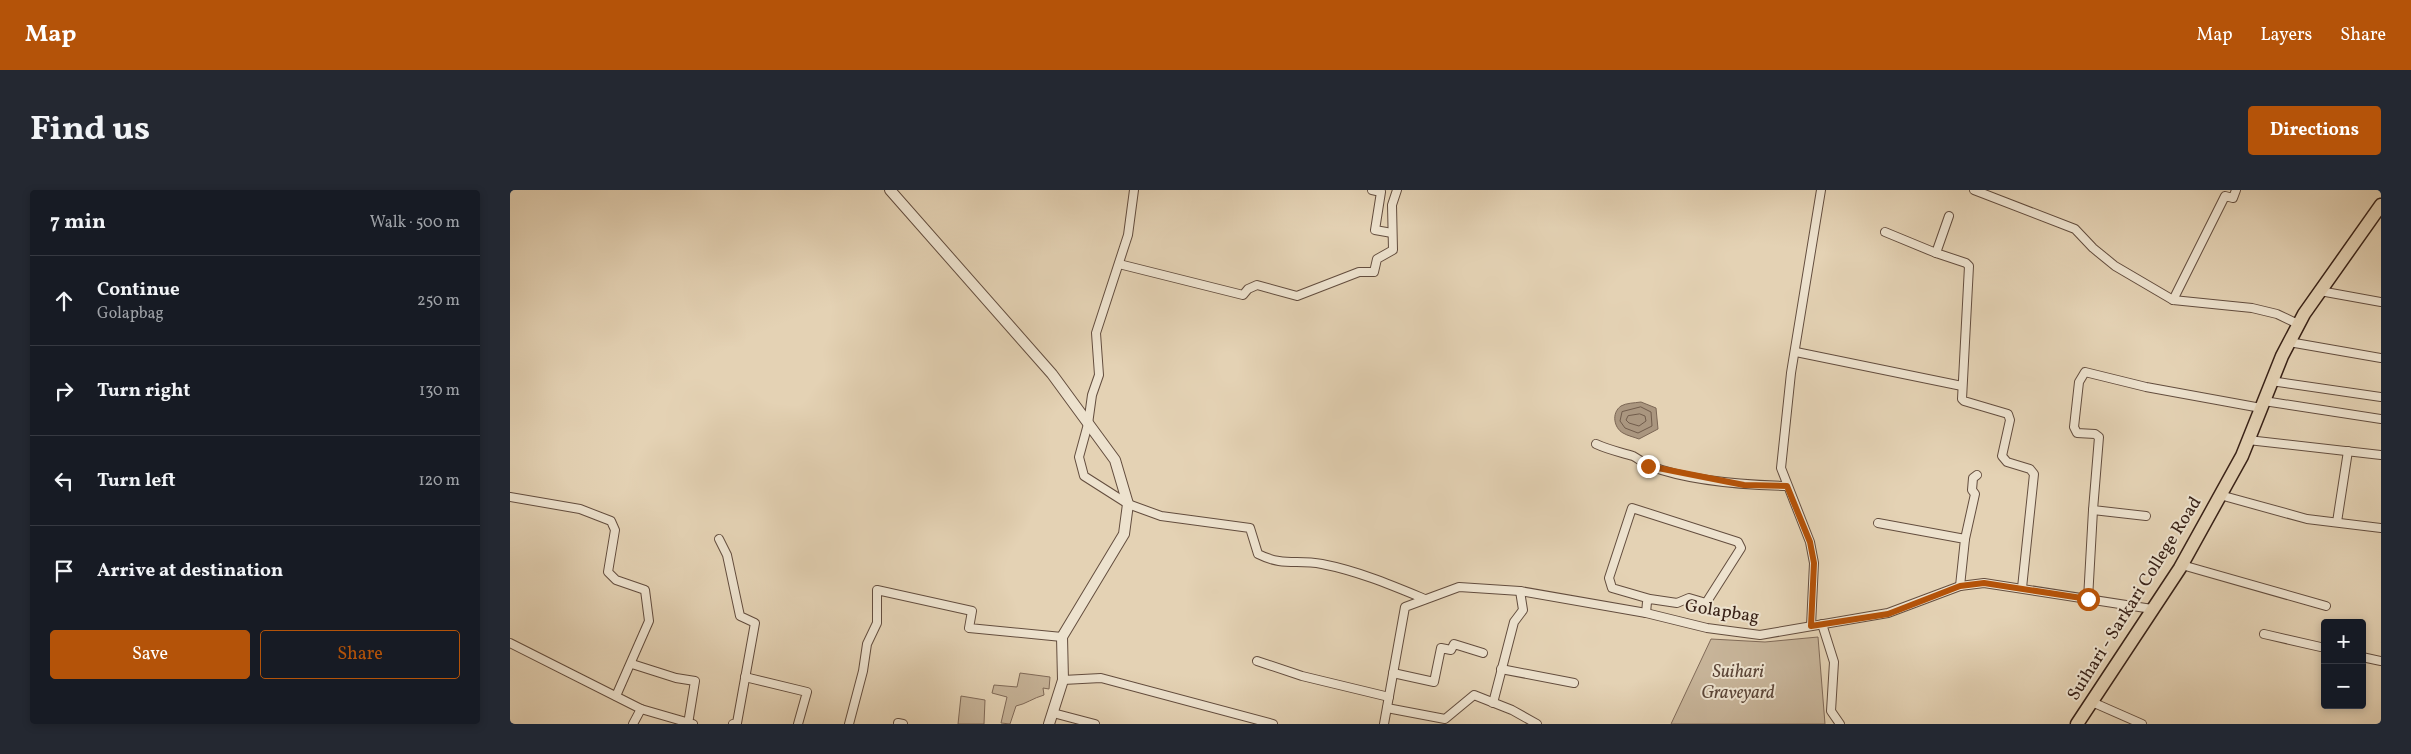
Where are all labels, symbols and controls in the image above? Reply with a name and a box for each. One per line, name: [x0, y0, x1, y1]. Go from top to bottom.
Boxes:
text: Map: [25, 18, 76, 52]
text: Map: [2196, 23, 2232, 48]
text: Layers: [2260, 23, 2312, 48]
text: Share: [2340, 23, 2386, 48]
text: Find us: [30, 106, 150, 154]
button: Directions: [2248, 106, 2381, 155]
text: 7 min: [50, 208, 106, 237]
text: Walk · 500 m: [370, 212, 460, 234]
text: Continue: [97, 277, 180, 303]
icon: ahead: [50, 287, 78, 315]
text: 250 m: [417, 290, 460, 312]
text: Golapbag: [97, 303, 164, 325]
icon: right: [50, 377, 78, 405]
text: Turn right: [97, 378, 190, 404]
text: 130 m: [419, 380, 460, 402]
route end: [1637, 455, 1660, 478]
icon: left: [50, 467, 78, 495]
text: Turn left: [97, 468, 176, 494]
text: 120 m: [418, 470, 460, 492]
street label: Suihari - Sarkari College Road: [2062, 492, 2208, 706]
icon: arrive: [50, 557, 78, 585]
text: Arrive at destination: [97, 558, 283, 584]
route start: [2077, 588, 2100, 611]
street label: Golapbag: [1683, 594, 1761, 630]
map controls: [2321, 619, 2366, 709]
button: +: [2321, 619, 2366, 664]
button: Save: [50, 630, 250, 679]
button: Share: [260, 630, 460, 679]
park label: Suihari Graveyard: [1701, 660, 1775, 706]
button: −: [2321, 664, 2366, 709]

